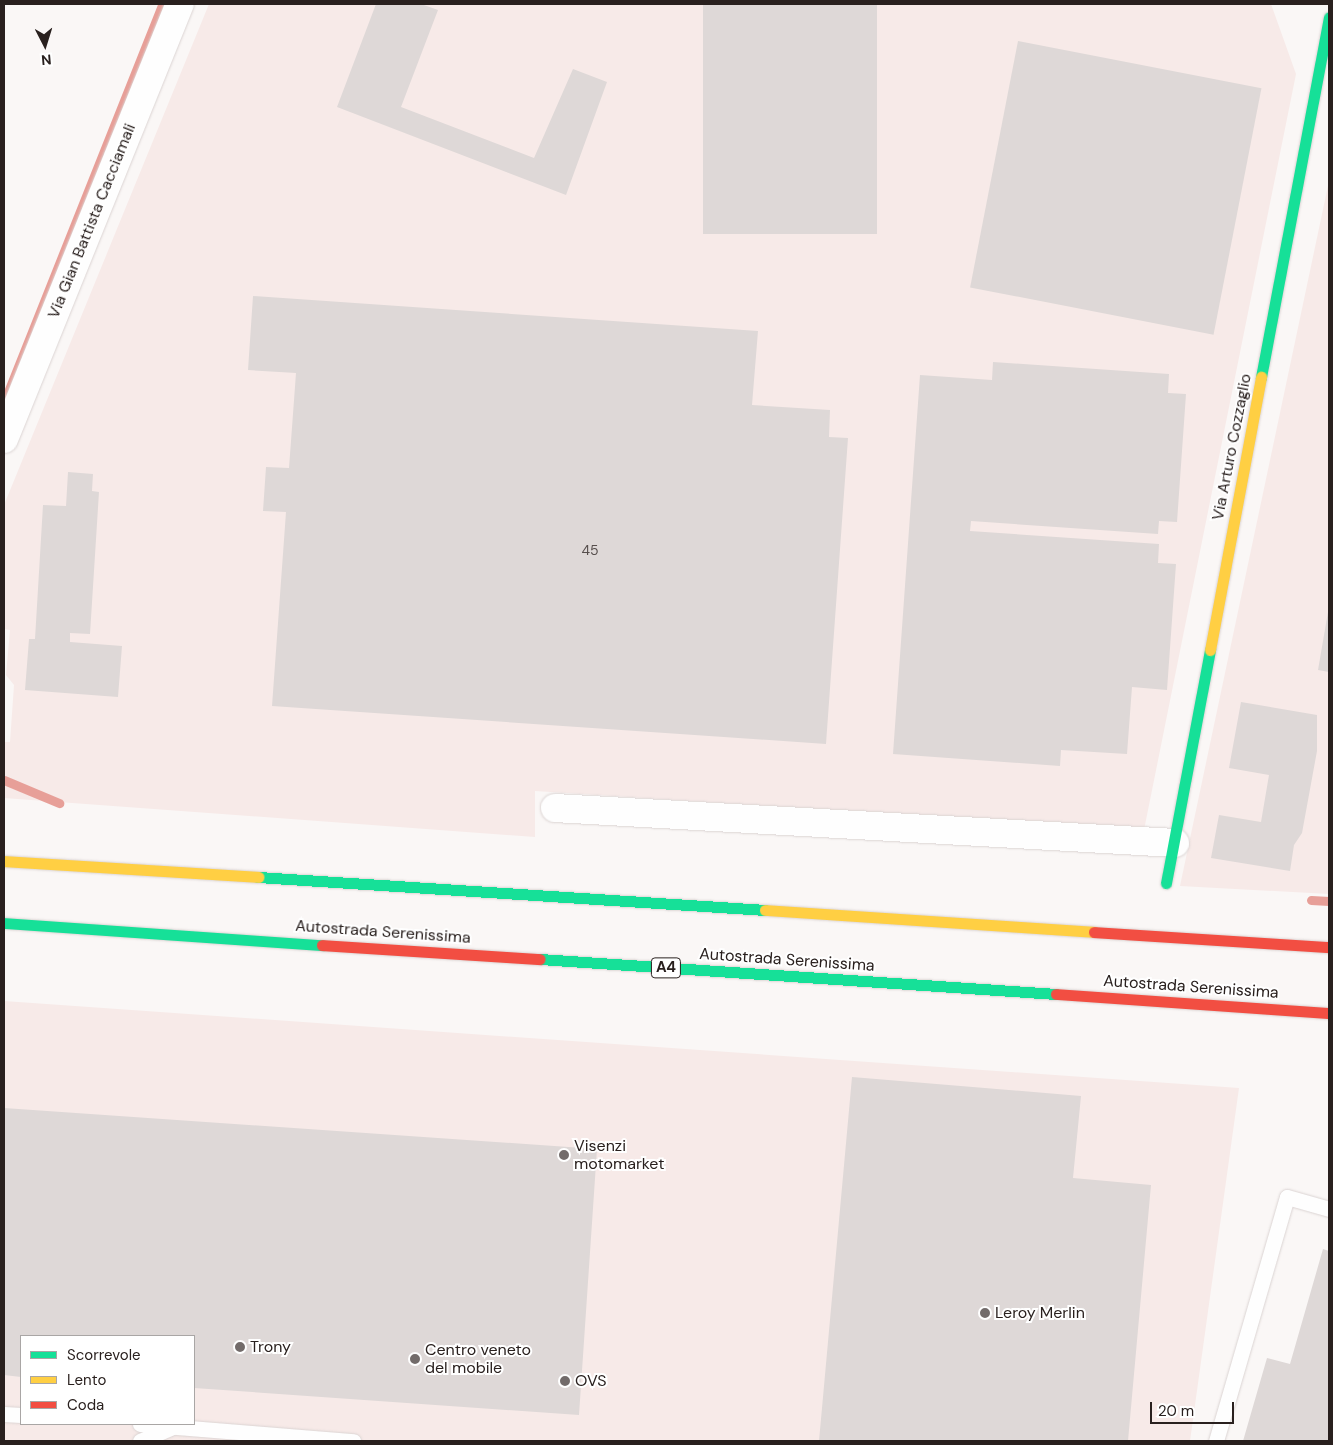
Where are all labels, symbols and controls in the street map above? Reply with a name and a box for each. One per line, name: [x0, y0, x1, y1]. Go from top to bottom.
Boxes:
north arrow: [20, 20, 70, 70]
text: N: [40, 51, 52, 69]
street label: Via Gian Battista Cacciamali: [44, 121, 140, 321]
street label: Via Arturo Cozzaglio: [1208, 372, 1256, 522]
house number: 45: [581, 542, 599, 558]
street label: Autostrada Serenissima: [295, 916, 471, 948]
street label: Autostrada Serenissima: [699, 944, 875, 976]
road number: A4: [650, 956, 682, 980]
street label: Autostrada Serenissima: [1103, 971, 1279, 1003]
place label: Visenzi motomarket: [574, 1136, 664, 1174]
marker: Visenzi motomarket: [558, 1149, 570, 1161]
place label: Leroy Merlin: [995, 1303, 1085, 1323]
marker: Leroy Merlin: [979, 1307, 991, 1319]
legend: [20, 1335, 195, 1425]
place label: Trony: [250, 1337, 291, 1357]
place label: Centro veneto del mobile: [425, 1340, 531, 1378]
marker: Trony: [234, 1341, 246, 1353]
text: Scorrevole: [67, 1345, 141, 1365]
marker: Centro veneto del mobile: [409, 1353, 421, 1365]
text: Lento: [67, 1370, 106, 1390]
place label: OVS: [575, 1371, 606, 1391]
marker: OVS: [559, 1375, 571, 1387]
scale bar: [1153, 1392, 1237, 1424]
text: Coda: [67, 1395, 104, 1415]
text: 20 m: [1158, 1401, 1194, 1421]

